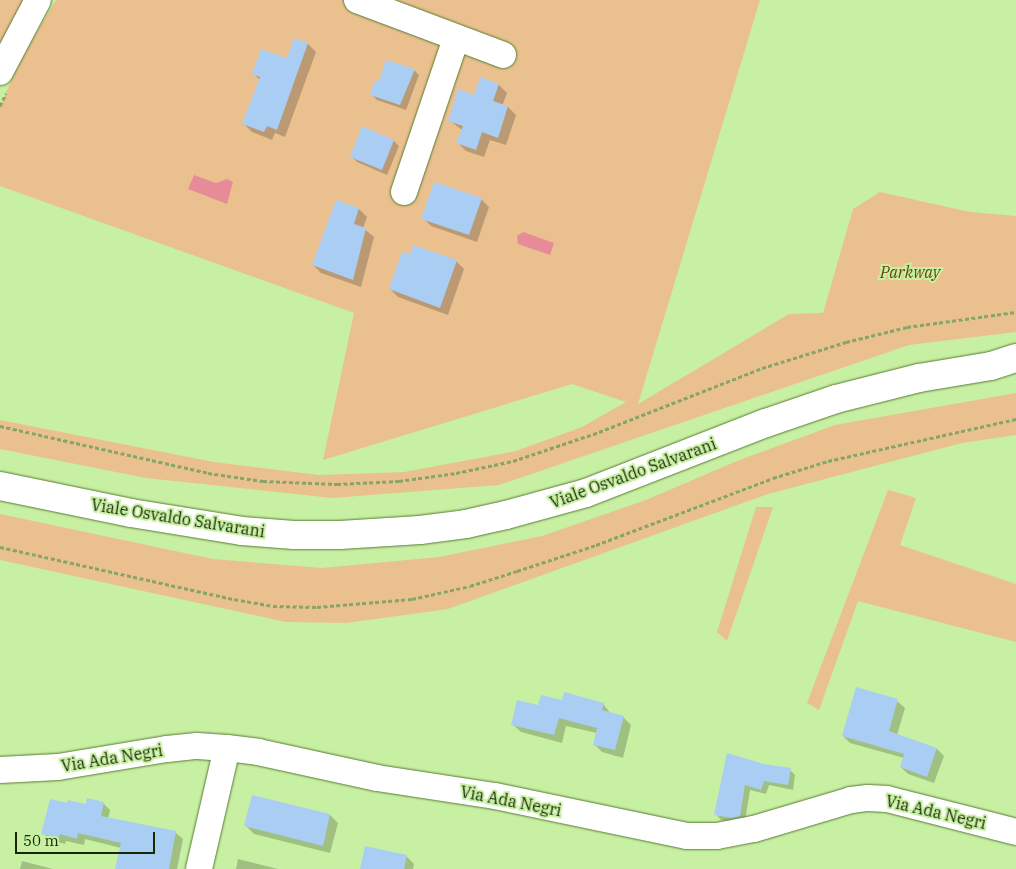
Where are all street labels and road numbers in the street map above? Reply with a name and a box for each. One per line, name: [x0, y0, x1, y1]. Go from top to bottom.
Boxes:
street label: Viale Osvaldo Salvarani: [547, 434, 719, 512]
street label: Viale Osvaldo Salvarani: [90, 495, 266, 541]
street label: Via Ada Negri: [60, 740, 164, 776]
street label: Via Ada Negri: [459, 782, 563, 820]
street label: Via Ada Negri: [884, 791, 988, 833]

